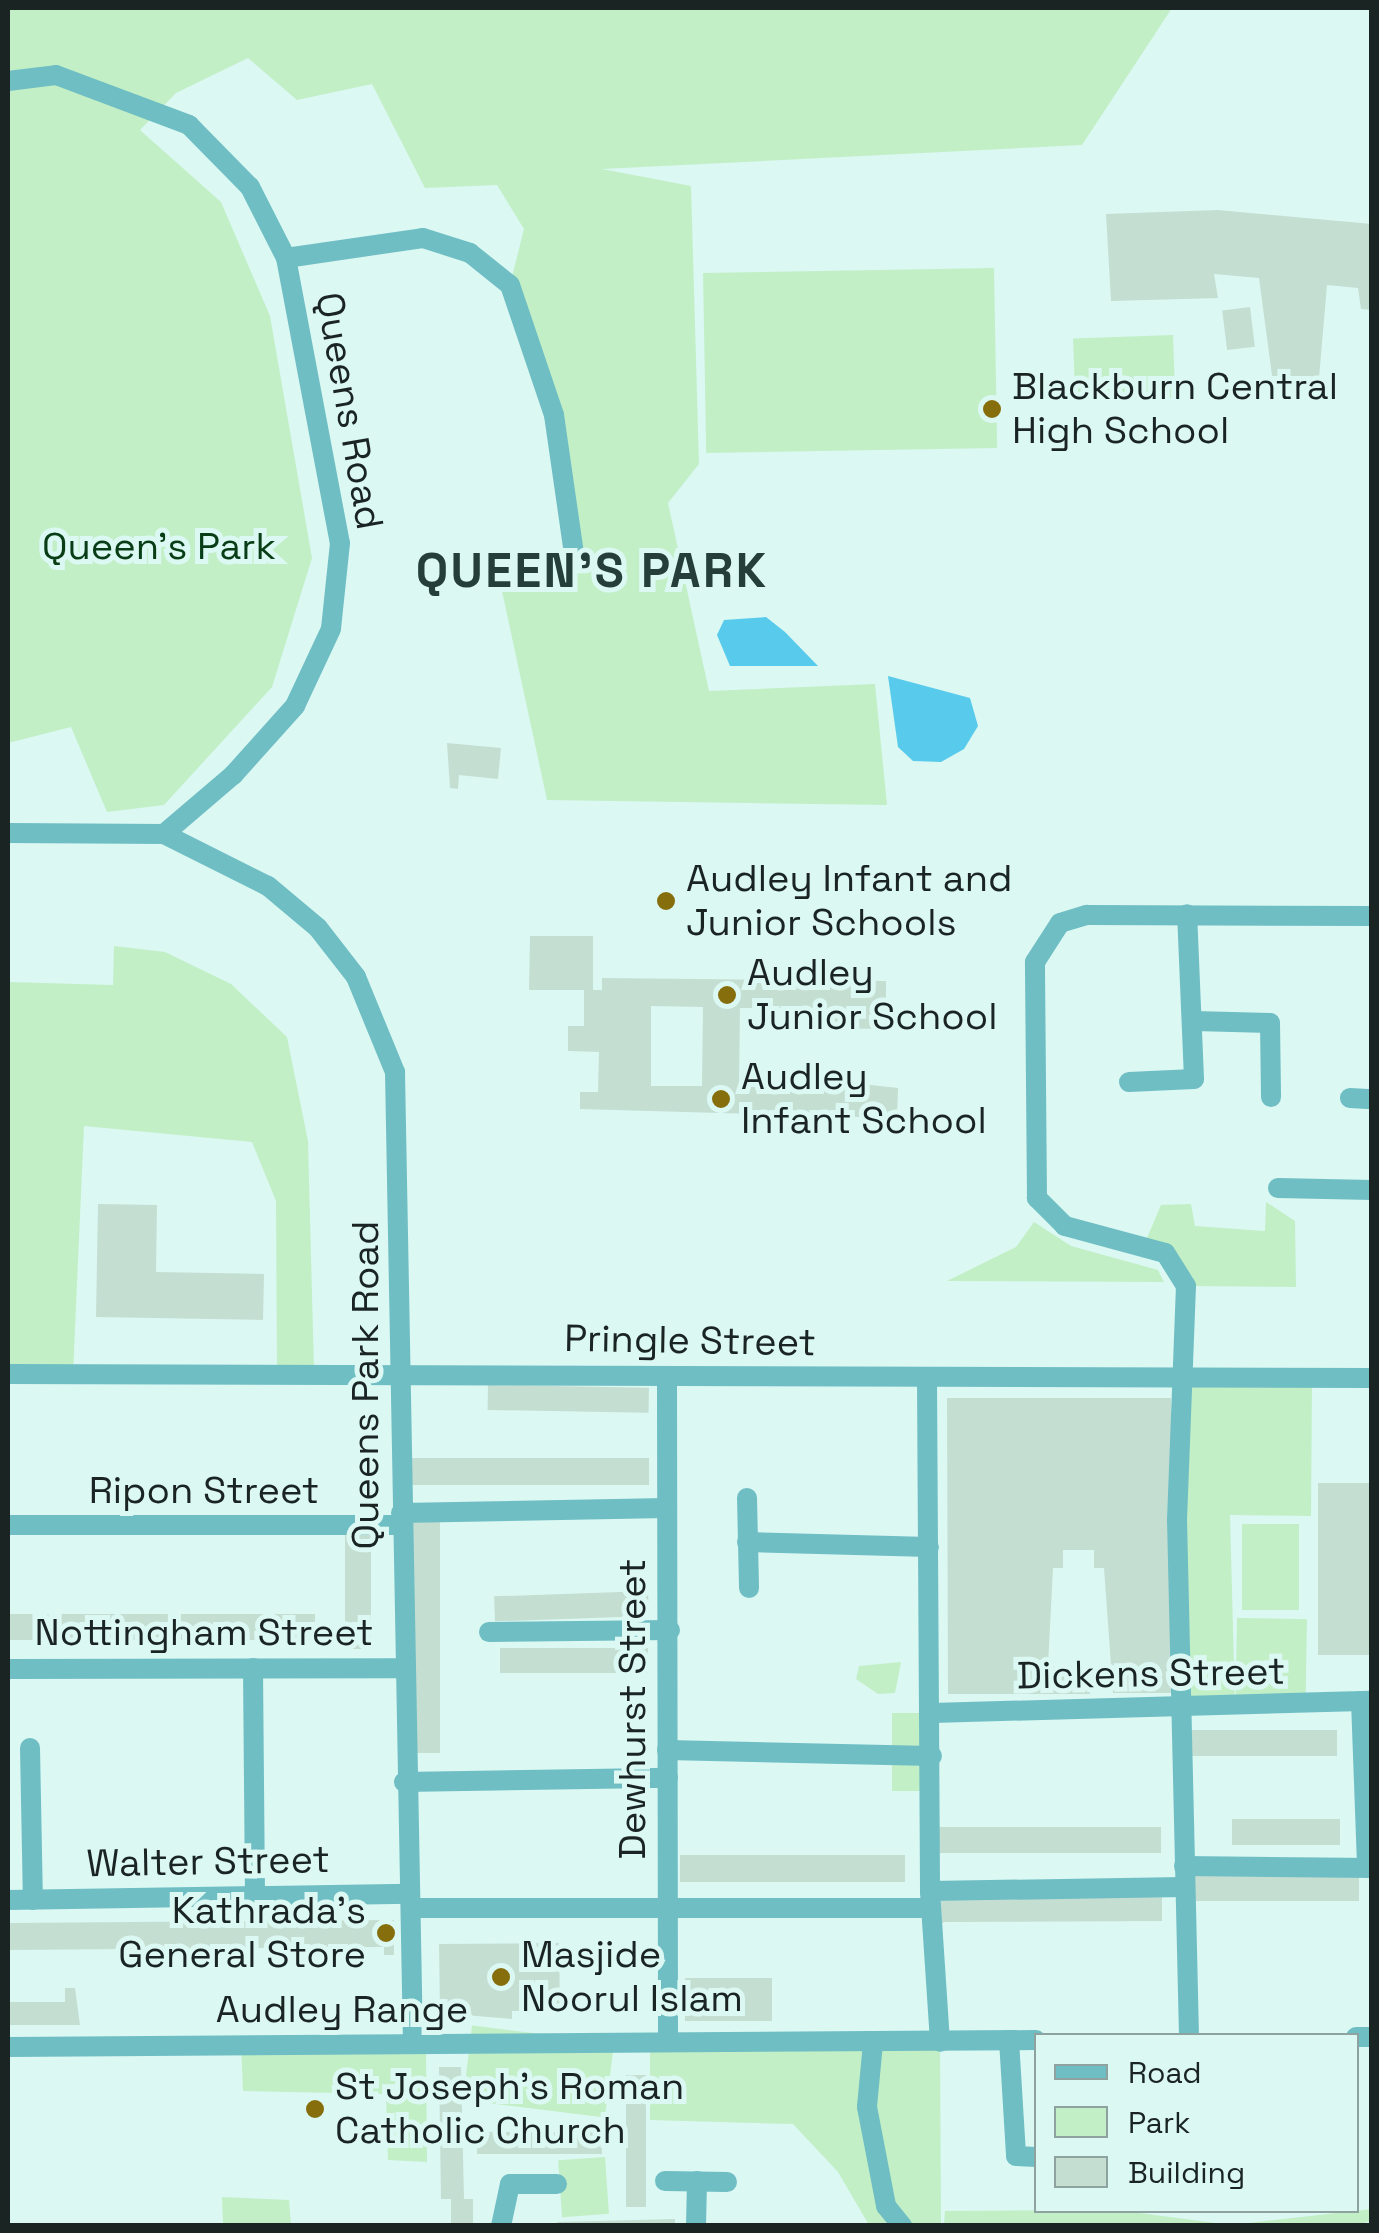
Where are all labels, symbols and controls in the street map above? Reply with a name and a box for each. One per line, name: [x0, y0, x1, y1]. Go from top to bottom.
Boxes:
street label: Queens Road: [306, 289, 392, 533]
place label: Blackburn Central High School: [1012, 364, 1338, 454]
marker: Blackburn Central High School: [981, 398, 1003, 420]
park label: Queen's Park: [42, 524, 276, 570]
district label: QUEEN'S PARK: [416, 542, 768, 600]
place label: Audley Infant and Junior Schools: [686, 856, 1012, 946]
marker: Audley Infant and Junior Schools: [655, 890, 677, 912]
place label: Audley Junior School: [747, 950, 998, 1040]
marker: Audley Junior School: [716, 984, 738, 1006]
place label: Audley Infant School: [741, 1054, 987, 1144]
marker: Audley Infant School: [710, 1088, 732, 1110]
street label: Queens Park Road: [343, 1221, 389, 1549]
street label: Pringle Street: [564, 1316, 816, 1366]
street label: Ripon Street: [89, 1468, 319, 1514]
street label: Dewhurst Street: [610, 1559, 656, 1859]
street label: Nottingham Street: [34, 1610, 374, 1656]
street label: Dickens Street: [1016, 1649, 1286, 1699]
street label: Walter Street: [86, 1837, 330, 1887]
place label: Kathrada's General Store: [118, 1888, 366, 1978]
marker: Kathrada's General Store: [375, 1922, 397, 1944]
place label: Masjide Noorul Islam: [521, 1932, 743, 2022]
marker: Masjide Noorul Islam: [490, 1966, 512, 1988]
street label: Audley Range: [216, 1987, 468, 2033]
legend: [1034, 2033, 1359, 2213]
text: Road: [1128, 2053, 1202, 2092]
place label: St Joseph's Roman Catholic Church: [335, 2064, 684, 2154]
marker: St Joseph's Roman Catholic Church: [304, 2098, 326, 2120]
text: Park: [1128, 2103, 1190, 2142]
text: Building: [1128, 2153, 1245, 2192]

